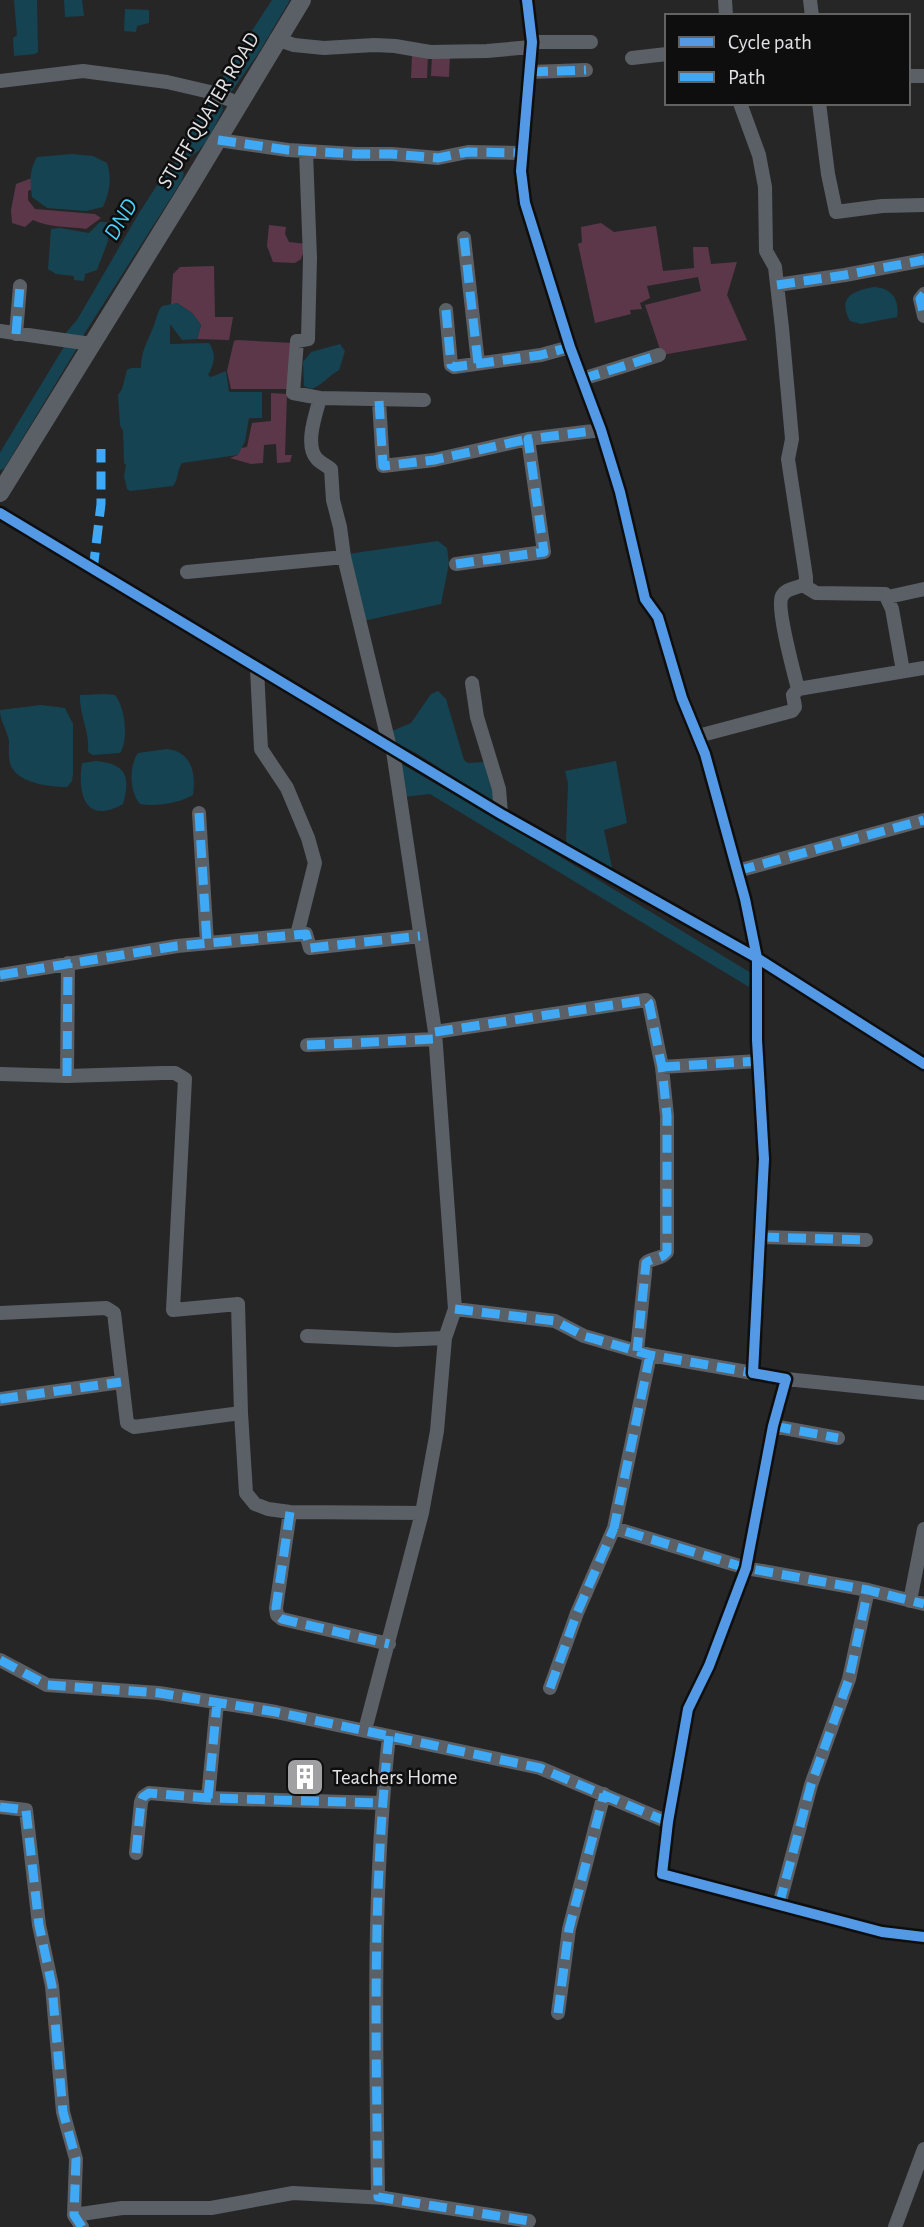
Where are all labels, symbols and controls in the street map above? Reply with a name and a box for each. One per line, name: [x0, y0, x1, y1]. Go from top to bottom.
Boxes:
legend: [665, 14, 910, 105]
street label: STUFF QUATER ROAD: [154, 29, 263, 192]
text: Cycle path: [728, 32, 812, 53]
text: Path: [728, 67, 766, 88]
water label: DND: [100, 195, 142, 244]
building icon: Teachers Home: [284, 1756, 326, 1798]
place label: Teachers Home: [332, 1767, 458, 1788]

